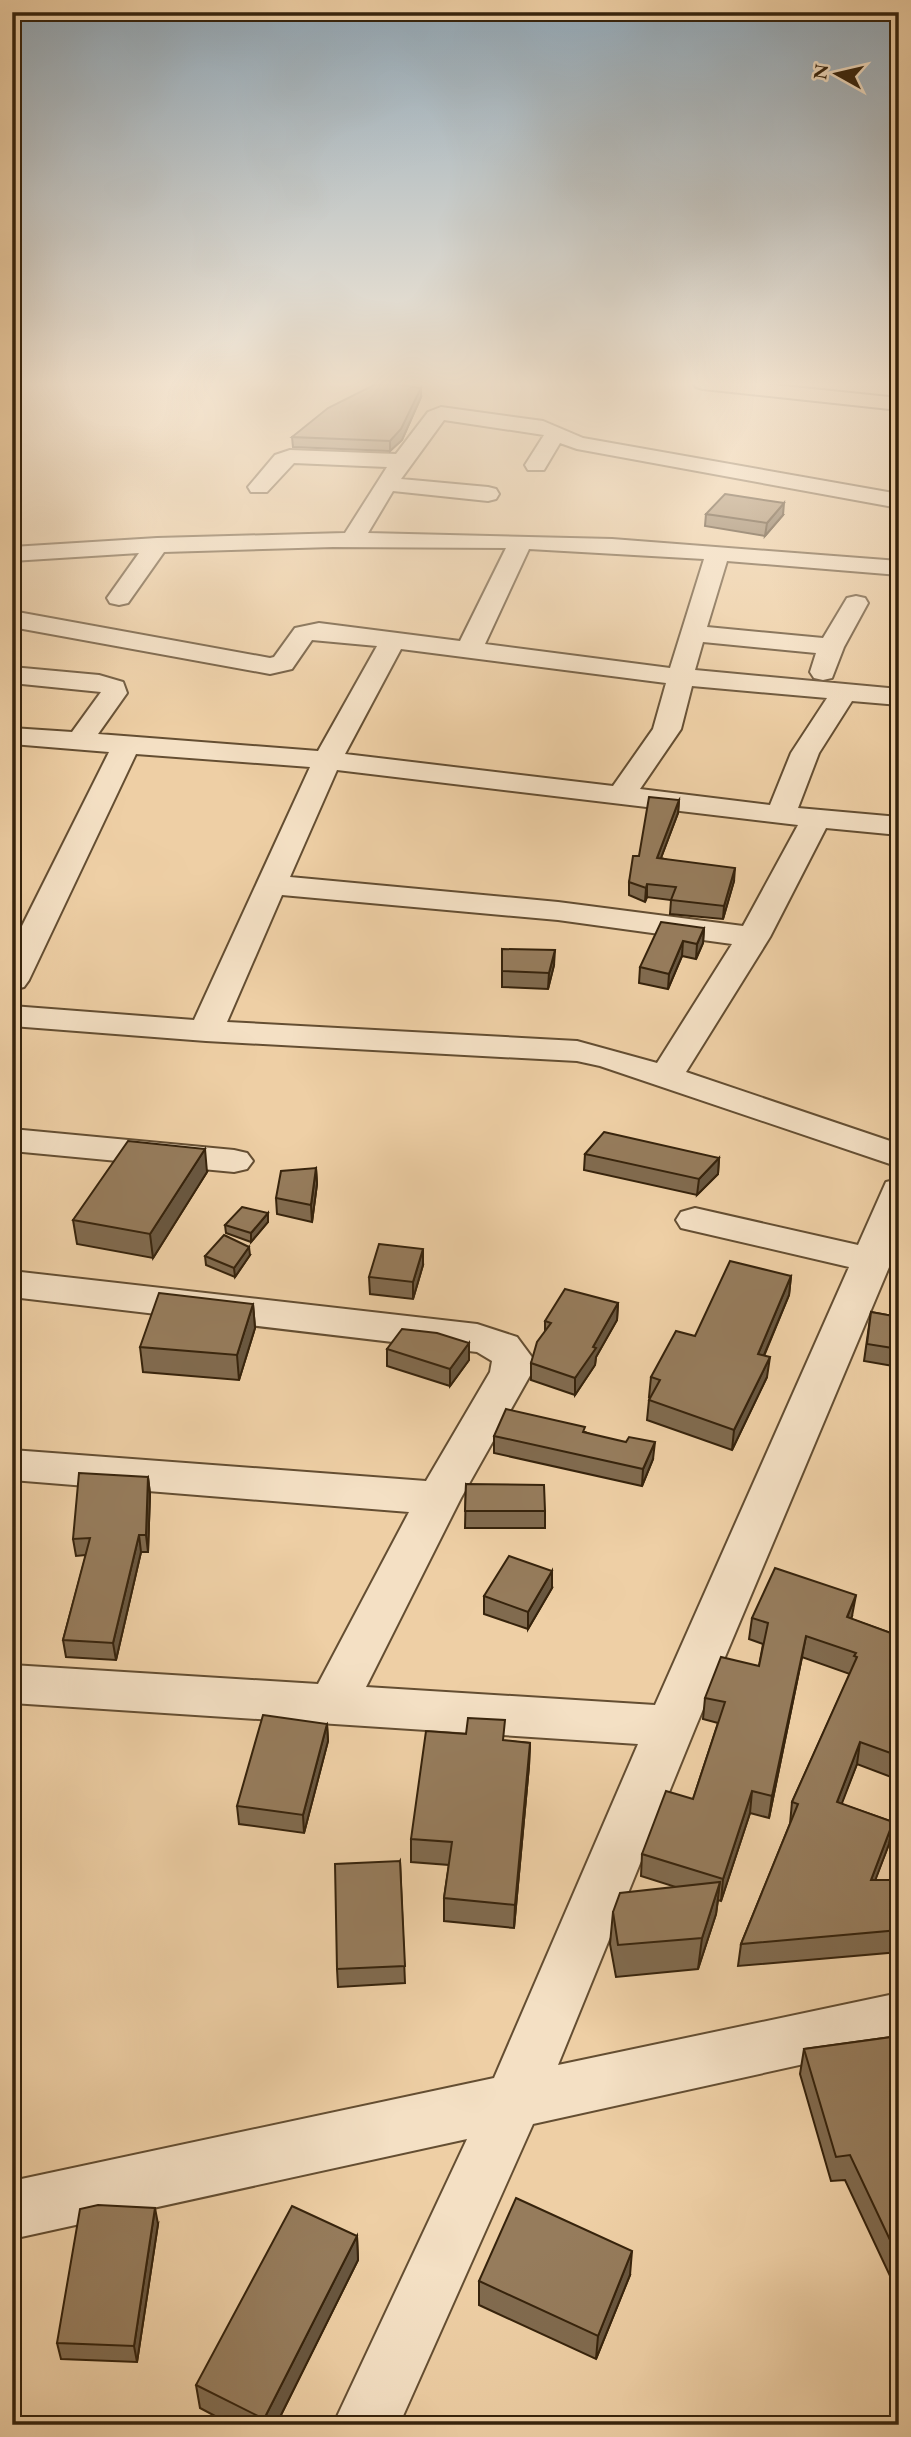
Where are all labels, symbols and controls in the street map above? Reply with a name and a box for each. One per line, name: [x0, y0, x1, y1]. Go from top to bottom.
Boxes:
north arrow: [802, 38, 872, 108]
text: N: [807, 62, 834, 81]

